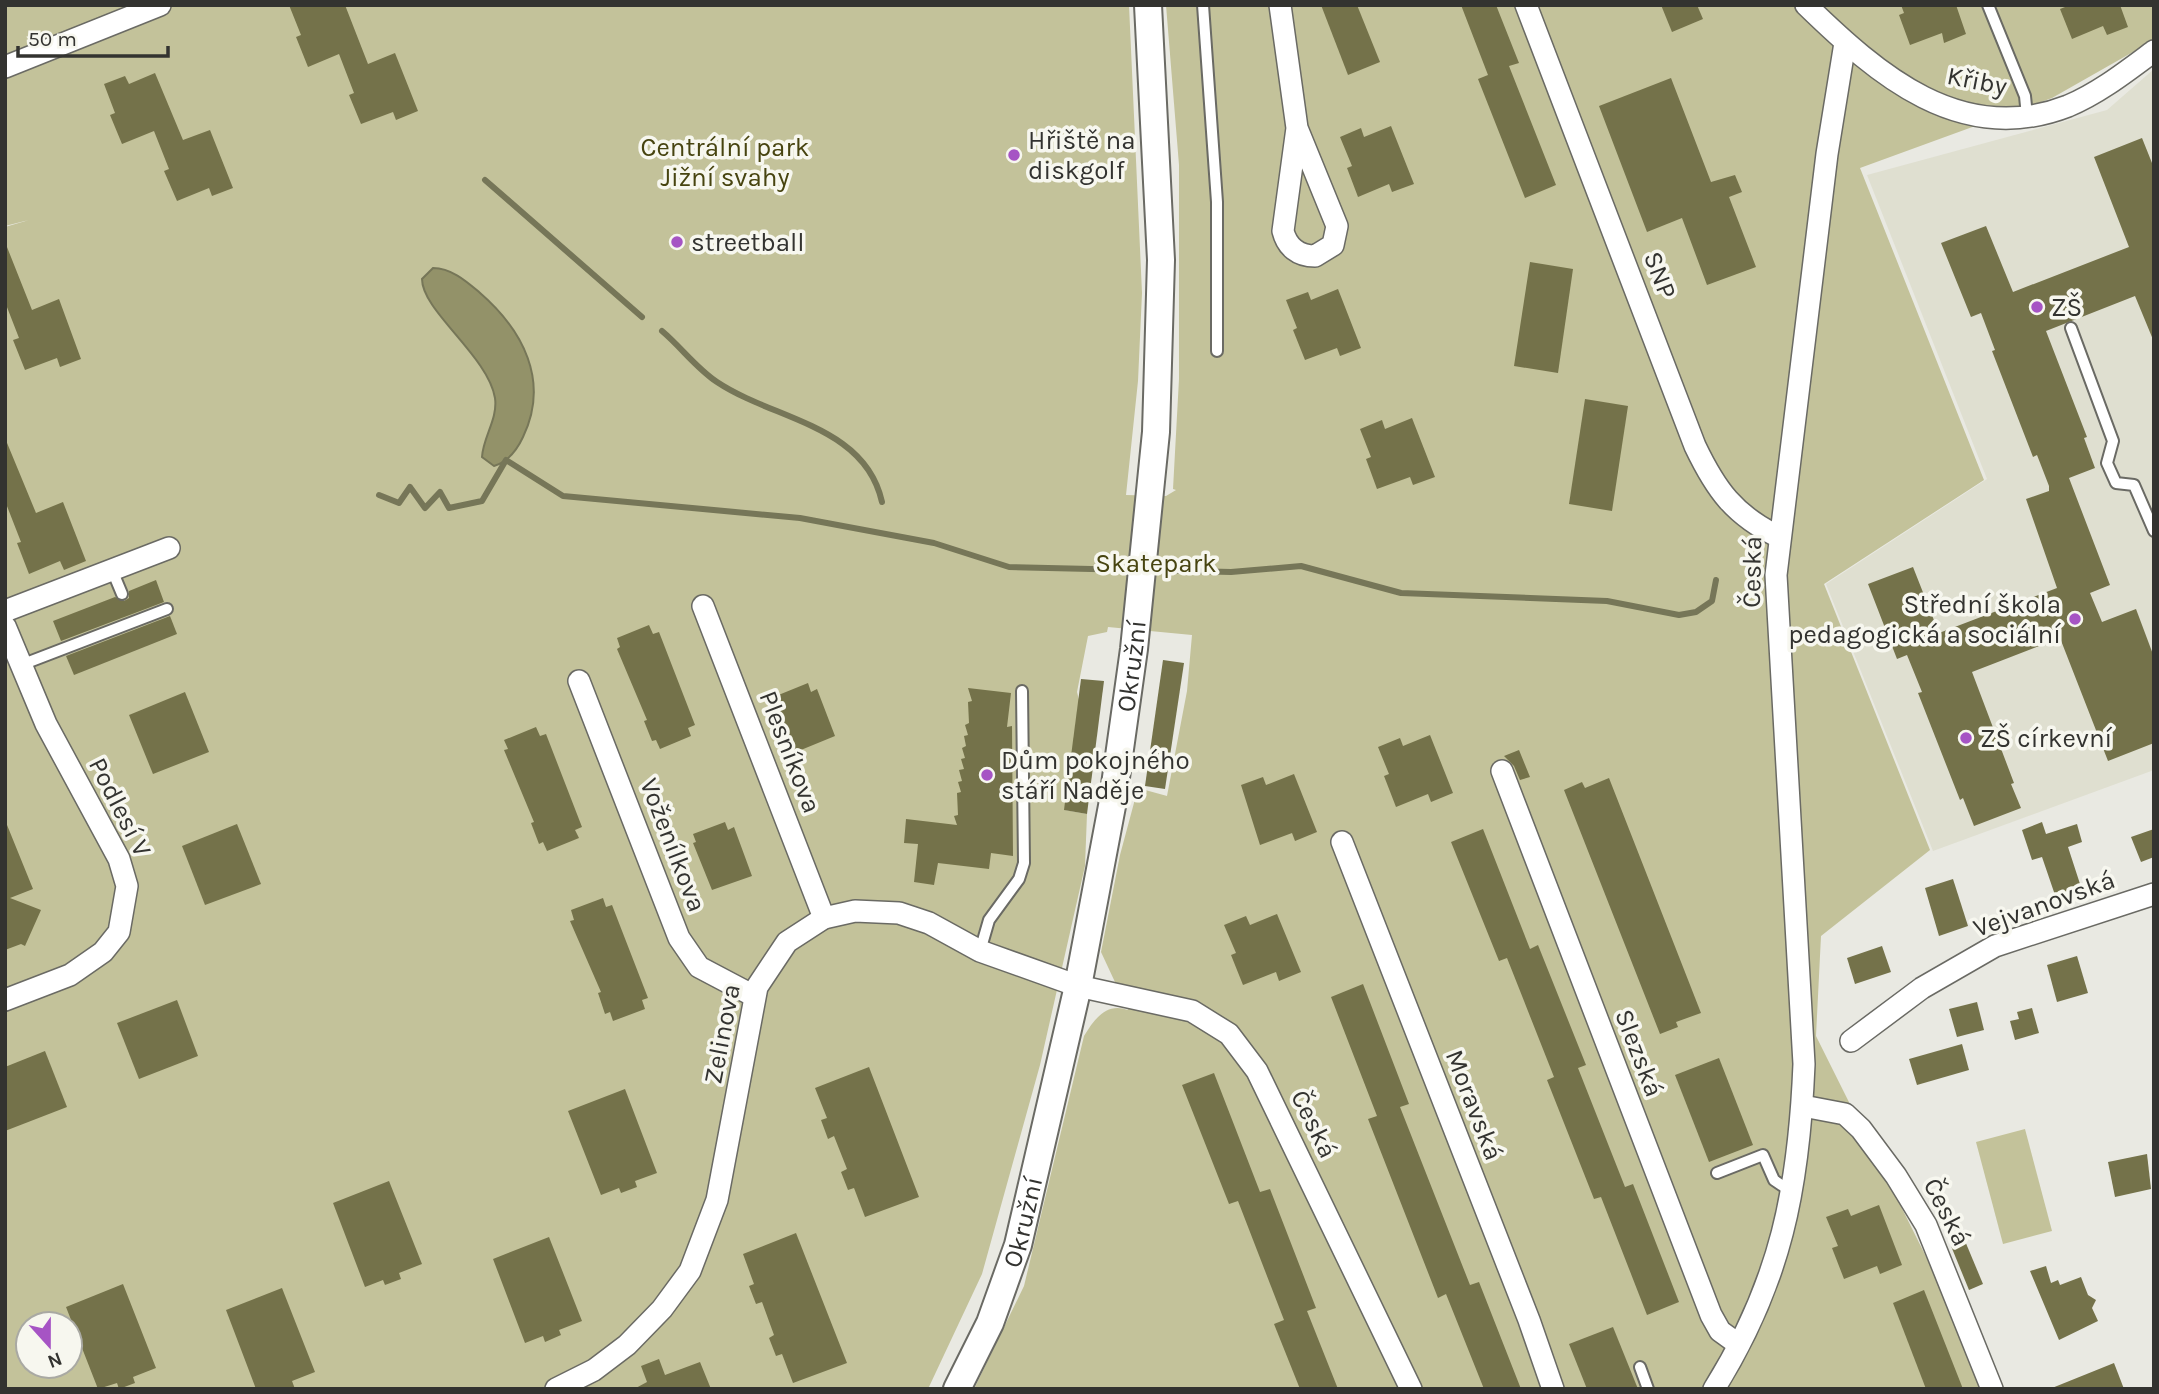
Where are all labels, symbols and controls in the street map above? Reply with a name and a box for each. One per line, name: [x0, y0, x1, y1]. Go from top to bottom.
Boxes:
scale bar: [18, 14, 168, 58]
text: 50 m: [28, 27, 77, 51]
street label: Křiby: [1944, 60, 2010, 102]
place label: Hřiště na diskgolf: [1028, 125, 1136, 186]
park label: Centrální park Jižní svahy: [641, 132, 809, 193]
marker: Hřiště na diskgolf: [1006, 147, 1022, 163]
place label: streetball: [691, 227, 805, 258]
marker: streetball: [669, 234, 685, 250]
street label: SNP: [1637, 247, 1683, 303]
place label: ZŠ: [2051, 291, 2082, 323]
marker: ZŠ: [2029, 299, 2045, 315]
street label: Česká: [1735, 536, 1768, 608]
park label: Skatepark: [1095, 548, 1217, 579]
place label: Střední škola pedagogická a sociální: [1788, 589, 2061, 650]
marker: Střední škola pedagogická a sociální: [2067, 611, 2083, 627]
street label: Okružní: [1110, 618, 1152, 714]
street label: Plesníkova: [753, 687, 827, 817]
place label: ZŠ církevní: [1980, 722, 2113, 754]
marker: ZŠ církevní: [1958, 730, 1974, 746]
place label: Dům pokojného stáří Naděje: [1001, 745, 1190, 806]
street label: Podlesí V: [82, 752, 158, 862]
marker: Dům pokojného stáří Naděje: [979, 767, 995, 783]
street label: Voženílkova: [633, 774, 713, 916]
street label: Vejvanovská: [1969, 864, 2119, 944]
street label: Zelinova: [697, 981, 747, 1087]
street label: Slezská: [1608, 1005, 1670, 1101]
street label: Moravská: [1439, 1045, 1509, 1165]
street label: Česká: [1284, 1084, 1345, 1163]
street label: Česká: [1917, 1172, 1978, 1251]
street label: Okružní: [996, 1174, 1049, 1272]
north arrow: [14, 1310, 84, 1380]
text: N: [44, 1347, 65, 1373]

